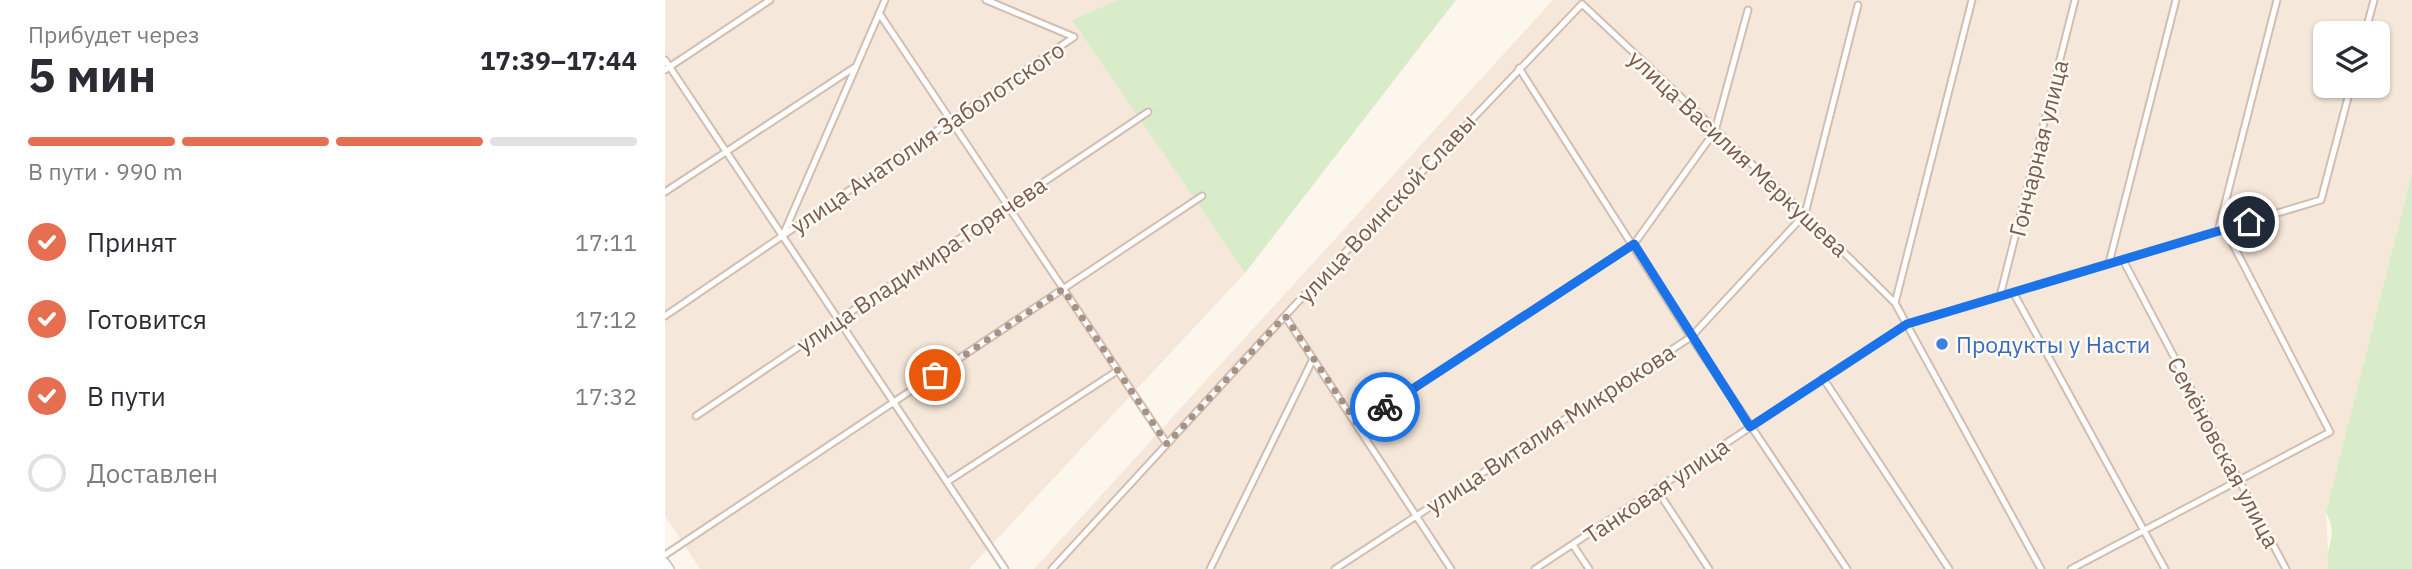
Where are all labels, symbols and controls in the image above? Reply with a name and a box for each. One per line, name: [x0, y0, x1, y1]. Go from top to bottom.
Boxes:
text: Прибудет через: [28, 19, 200, 49]
map controls: [2313, 21, 2390, 98]
button: layers: [2313, 21, 2390, 98]
street label: улица Анатолия Заболотского: [784, 34, 1070, 240]
text: 17:39–17:44: [480, 43, 637, 77]
street label: улица Василия Меркушева: [1623, 43, 1855, 263]
text: 5 мин: [28, 45, 156, 105]
street label: Гончарная улица: [2002, 57, 2074, 239]
street label: улица Воинской Славы: [1290, 107, 1482, 309]
text: В пути · 990 m: [28, 156, 183, 186]
street label: улица Владимира Горячева: [790, 169, 1052, 359]
pin: [2219, 192, 2279, 252]
icon: home: [2230, 203, 2268, 241]
icon: check: [28, 223, 66, 261]
text: Принят: [87, 225, 177, 259]
text: 17:11: [575, 227, 637, 257]
icon: check: [28, 300, 66, 338]
text: Готовится: [87, 302, 207, 336]
text: 17:12: [575, 304, 637, 334]
place label: Продукты у Насти: [1956, 329, 2150, 359]
street label: улица Виталия Микрюкова: [1420, 336, 1680, 520]
marker: Продукты у Насти: [1934, 336, 1950, 352]
pin: [905, 345, 965, 405]
street label: Семёновская улица: [2161, 351, 2287, 553]
icon: bag: [916, 356, 954, 394]
courier: [1350, 372, 1420, 442]
icon: check: [28, 377, 66, 415]
text: В пути: [87, 379, 166, 413]
text: 17:32: [575, 381, 637, 411]
icon: bike: [1366, 388, 1404, 426]
street label: Танковая улица: [1578, 430, 1734, 550]
text: Доставлен: [87, 456, 218, 490]

